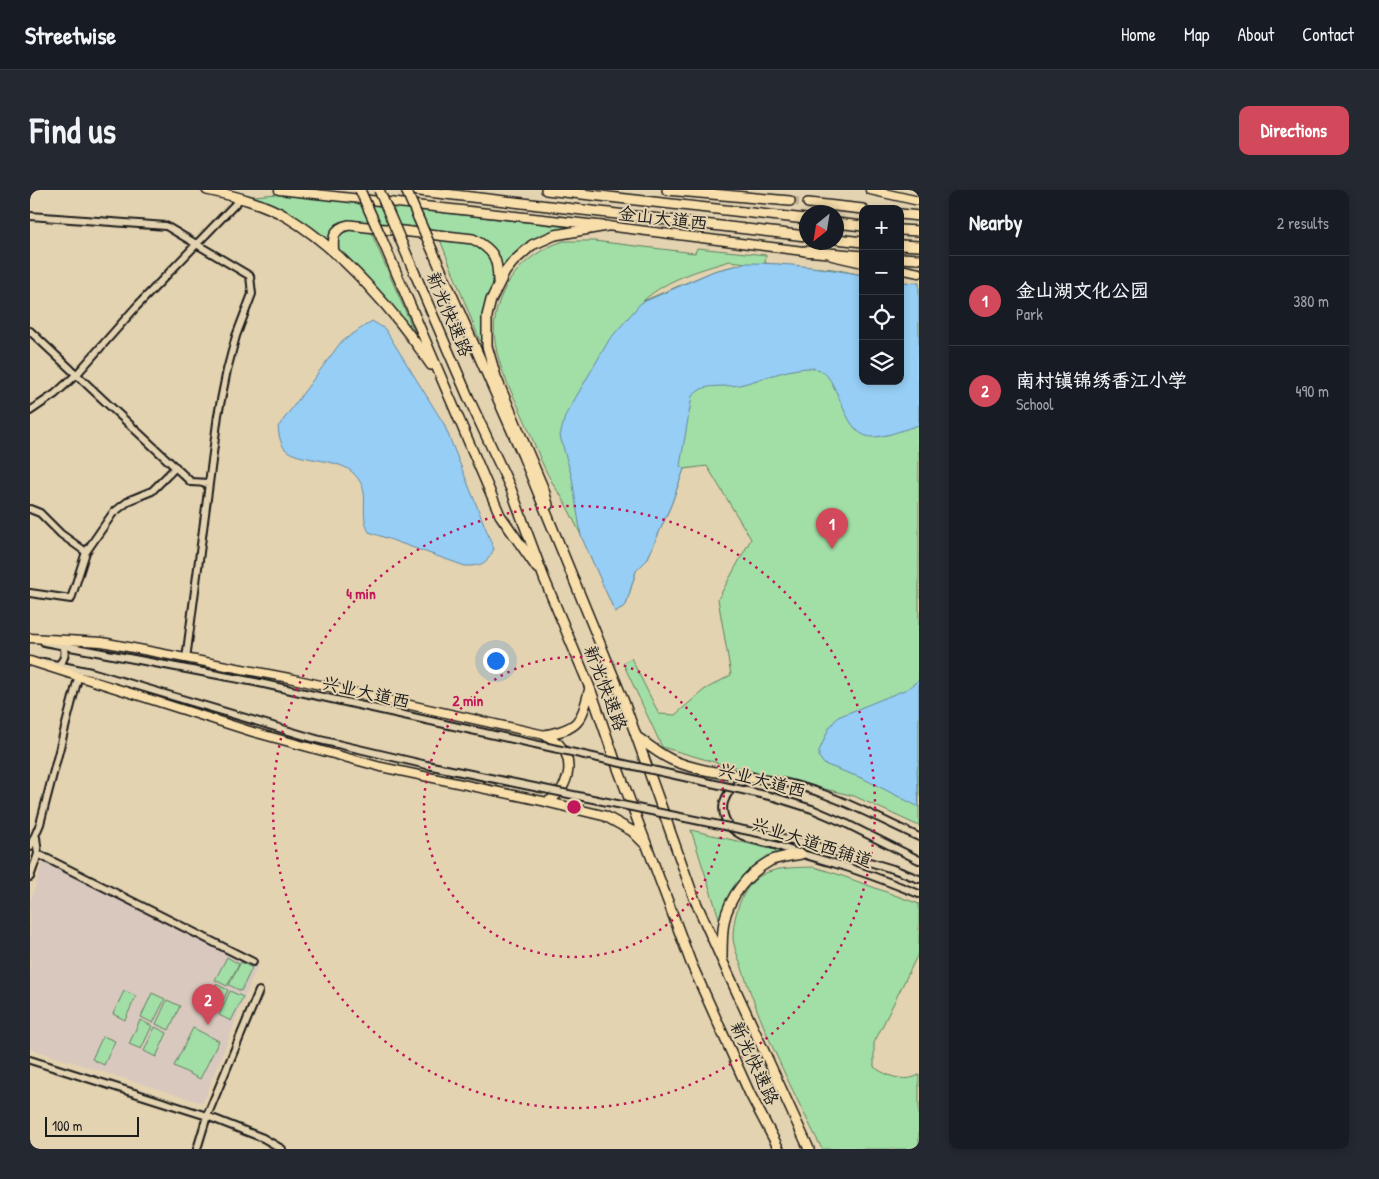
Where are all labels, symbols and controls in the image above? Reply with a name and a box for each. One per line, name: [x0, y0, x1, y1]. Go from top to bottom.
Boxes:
text: Streetwise: [25, 19, 116, 51]
text: Home: [1121, 22, 1156, 47]
text: Map: [1184, 22, 1209, 47]
text: About: [1237, 22, 1274, 47]
text: Contact: [1302, 22, 1354, 47]
button: Directions: [1239, 106, 1349, 155]
text: Find us: [30, 107, 116, 154]
street label: 金山大道西: [617, 200, 709, 236]
north arrow: [799, 205, 844, 250]
map controls: [859, 205, 904, 385]
button: +: [859, 205, 904, 250]
text: Nearby: [969, 208, 1022, 237]
text: 2 results: [1277, 212, 1329, 234]
button: −: [859, 250, 904, 295]
street label: 新光快速路: [421, 268, 479, 360]
text: 金山湖文化公园: [1016, 277, 1149, 303]
text: 1: [982, 290, 988, 312]
text: 380 m: [1293, 290, 1329, 312]
button: locate: [859, 295, 904, 340]
text: Park: [1016, 303, 1043, 325]
button: layers: [859, 340, 904, 385]
text: 南村镇锦绣香江小学: [1016, 367, 1187, 393]
text: 2: [981, 380, 989, 402]
text: 490 m: [1295, 380, 1329, 402]
text: School: [1016, 393, 1053, 415]
pin: 1: [816, 508, 848, 549]
text: 4 min: [346, 583, 376, 604]
street label: 新光快速路: [578, 642, 634, 734]
your location: [483, 648, 509, 674]
street label: 兴业大道西: [319, 670, 413, 714]
text: 2 min: [453, 690, 484, 711]
street label: 兴业大道西: [715, 756, 809, 804]
centre of rings: [565, 798, 583, 816]
street label: 兴业大道西铺道: [748, 811, 876, 873]
pin: 2: [192, 984, 224, 1025]
street label: 新光快速路: [725, 1017, 785, 1109]
scale bar: [45, 1114, 139, 1137]
text: 100 m: [52, 1116, 82, 1135]

